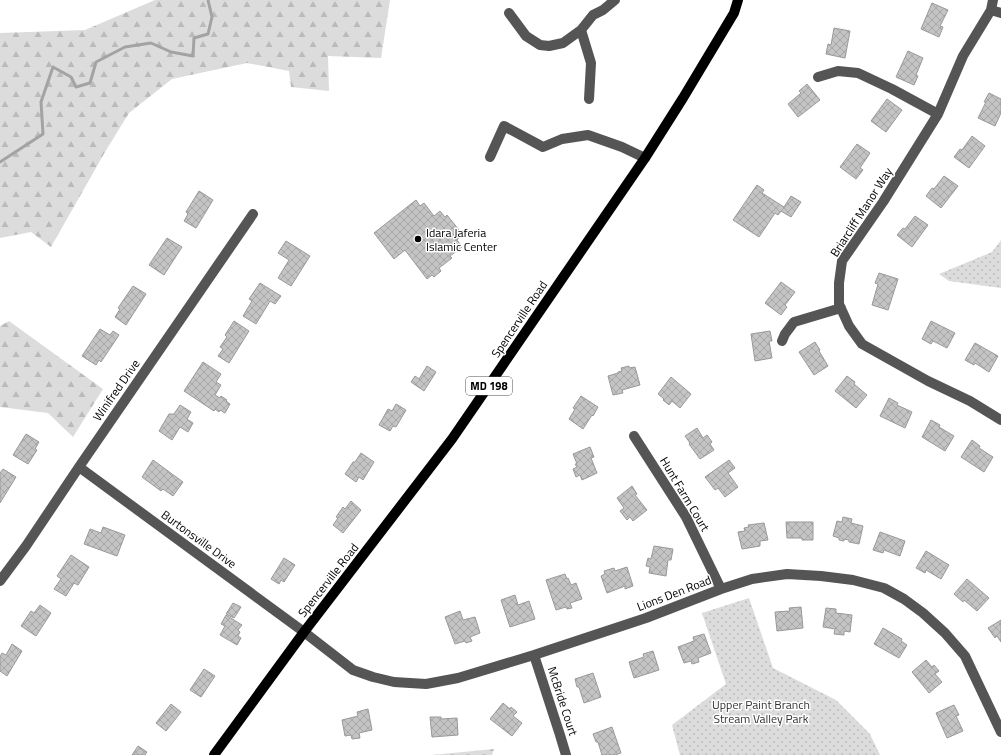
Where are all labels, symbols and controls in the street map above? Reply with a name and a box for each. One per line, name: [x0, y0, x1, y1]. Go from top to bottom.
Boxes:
street label: Briarcliff Manor Way: [825, 163, 897, 260]
place label: Idara Jaferia Islamic Center: [426, 223, 497, 256]
marker: Idara Jaferia Islamic Center: [413, 234, 423, 244]
street label: Spencerville Road: [486, 277, 552, 361]
street label: Winifred Drive: [88, 355, 144, 425]
road number: MD 198: [466, 377, 512, 395]
street label: Hunt Farm Court: [655, 453, 715, 536]
street label: Burtonsville Drive: [157, 505, 241, 573]
street label: Spencerville Road: [293, 539, 363, 621]
street label: Lions Den Road: [634, 570, 714, 616]
street label: McBride Court: [543, 664, 583, 739]
park label: Upper Paint Branch Stream Valley Park: [712, 695, 810, 728]

